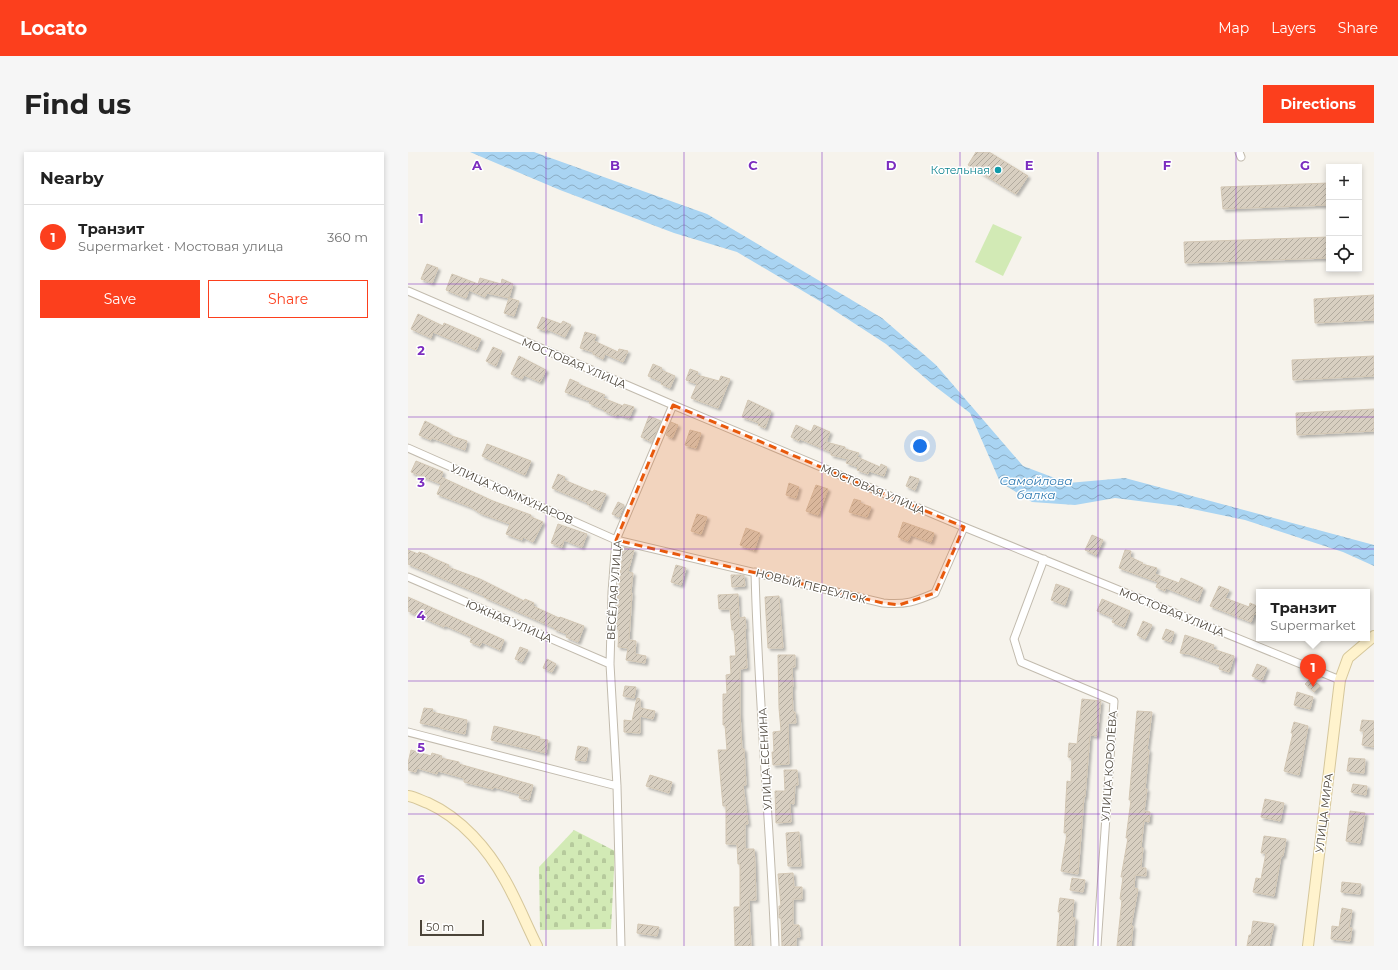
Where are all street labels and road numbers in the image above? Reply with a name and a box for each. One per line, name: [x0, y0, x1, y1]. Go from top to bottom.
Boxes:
street label: МОСТОВАЯ УЛИЦА: [519, 335, 629, 392]
street label: УЛИЦА КОММУНАРОВ: [448, 461, 576, 527]
street label: МОСТОВАЯ УЛИЦА: [818, 461, 928, 518]
street label: ВЕСЁЛАЯ УЛИЦА: [604, 539, 625, 640]
street label: НОВЫЙ ПЕРЕУЛОК: [754, 565, 868, 607]
street label: МОСТОВАЯ УЛИЦА: [1117, 584, 1228, 640]
street label: ЮЖНАЯ УЛИЦА: [464, 596, 555, 646]
street label: УЛИЦА ЕСЕНИНА: [755, 707, 775, 811]
street label: УЛИЦА КОРОЛЁВА: [1098, 709, 1120, 822]
street label: УЛИЦА МИРА: [1312, 772, 1336, 854]

